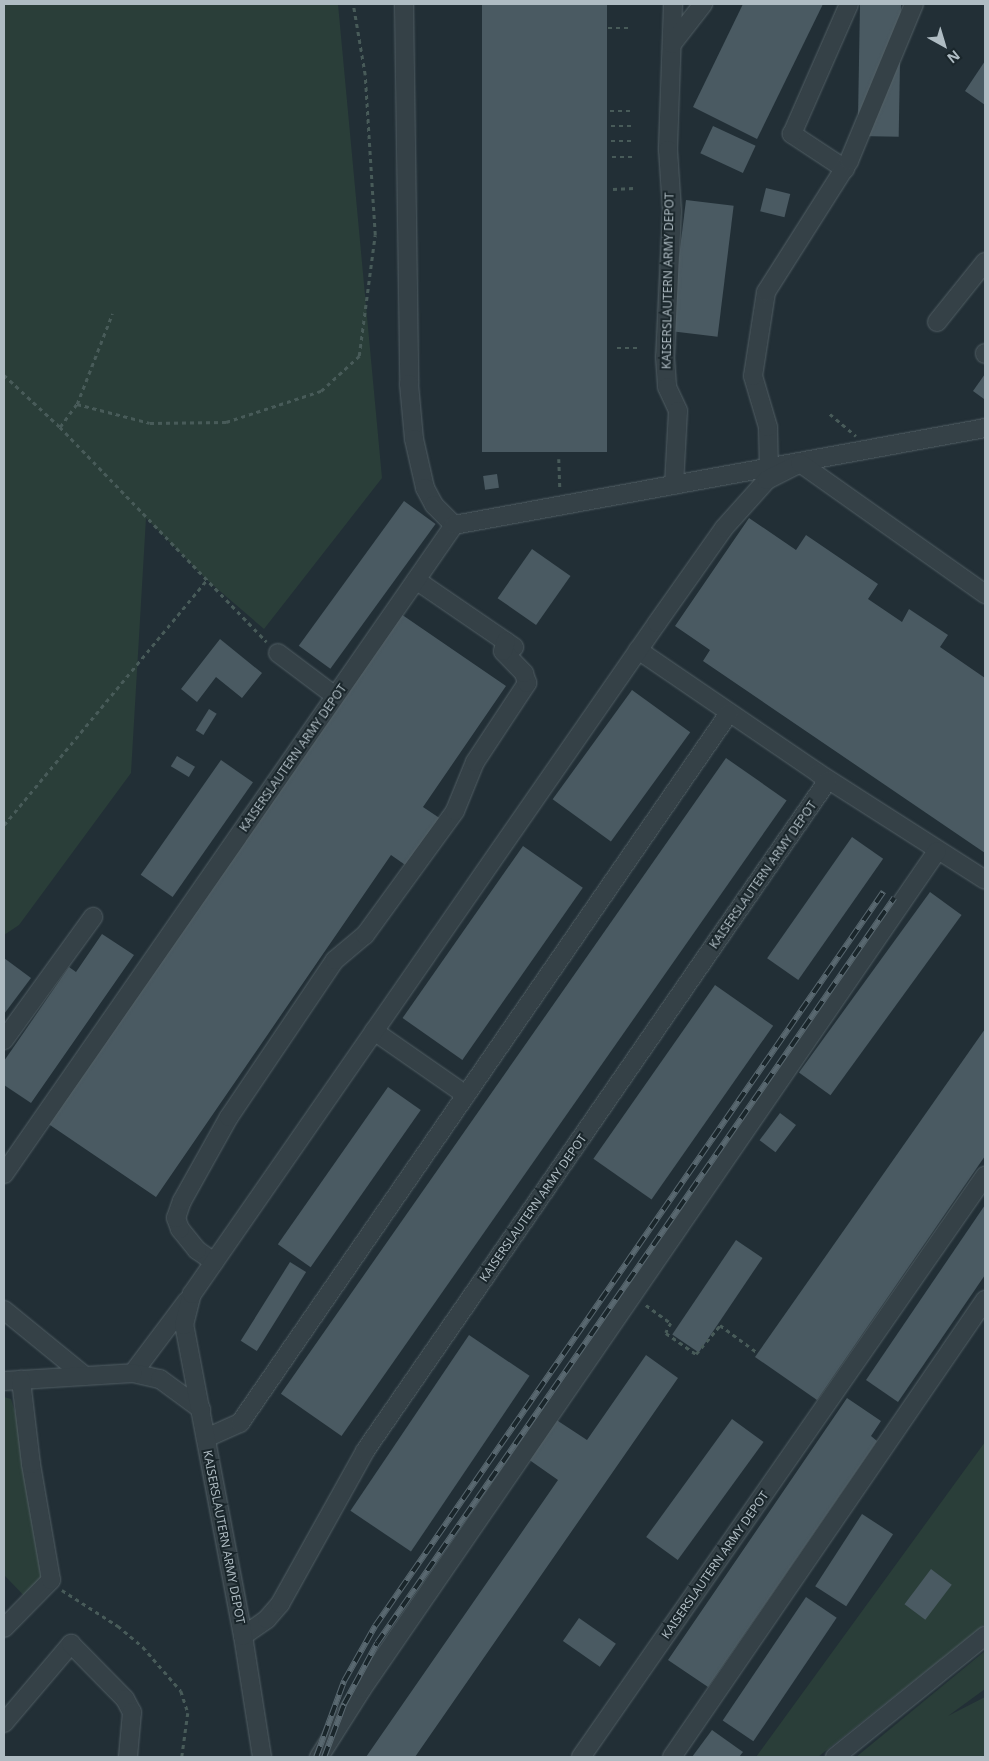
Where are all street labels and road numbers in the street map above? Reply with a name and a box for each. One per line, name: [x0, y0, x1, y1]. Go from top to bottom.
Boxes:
street label: KAISERSLAUTERN ARMY DEPOT: [659, 193, 677, 369]
street label: KAISERSLAUTERN ARMY DEPOT: [236, 682, 350, 834]
street label: KAISERSLAUTERN ARMY DEPOT: [706, 799, 820, 951]
street label: KAISERSLAUTERN ARMY DEPOT: [476, 1132, 590, 1284]
street label: KAISERSLAUTERN ARMY DEPOT: [200, 1449, 248, 1625]
street label: KAISERSLAUTERN ARMY DEPOT: [658, 1489, 772, 1641]

